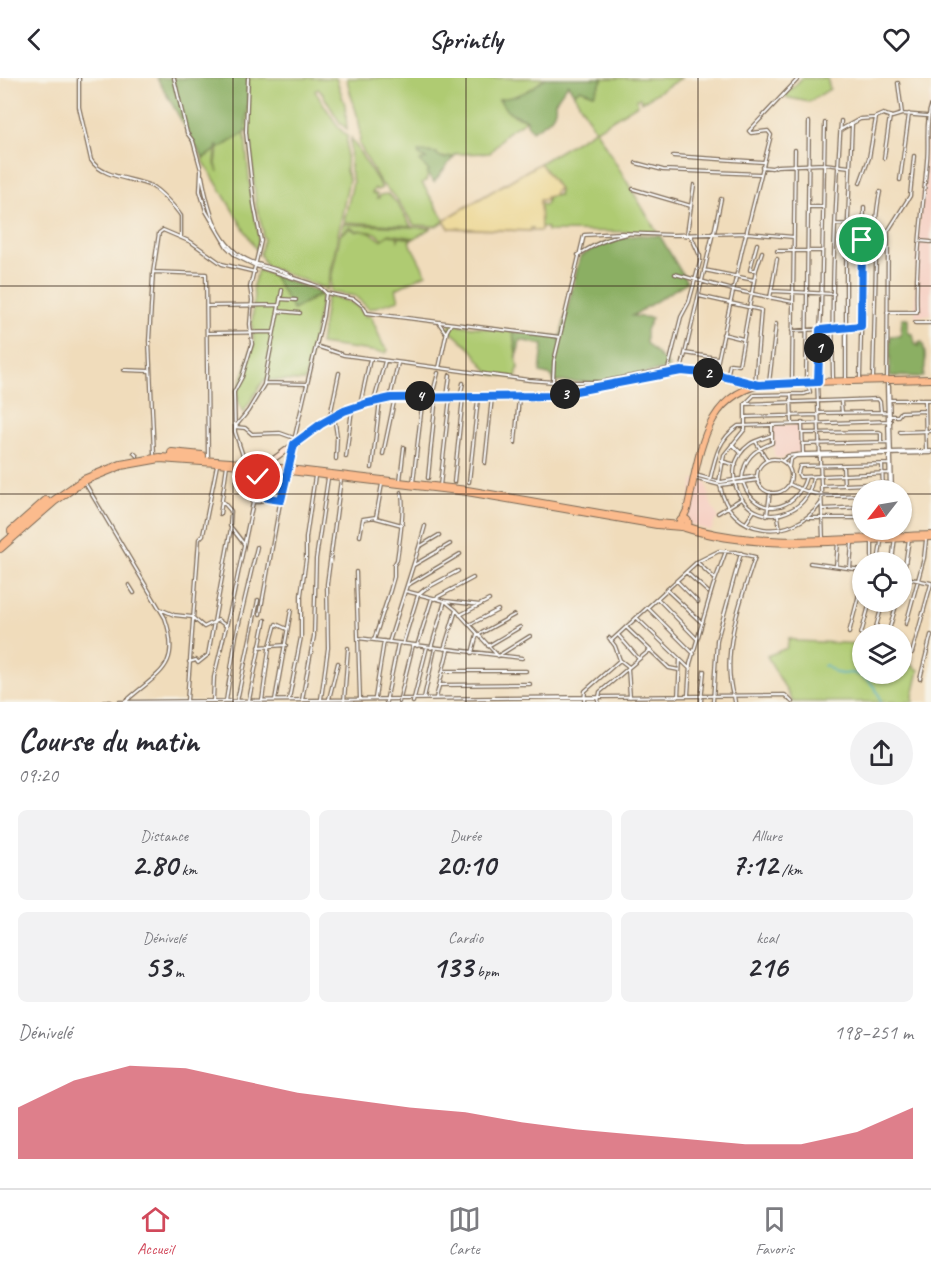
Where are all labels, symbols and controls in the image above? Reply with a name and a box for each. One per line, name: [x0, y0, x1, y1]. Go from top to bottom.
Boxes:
text: Sprintly: [429, 22, 502, 56]
icon: back: [18, 23, 51, 56]
icon: heart: [880, 23, 913, 56]
pin: [836, 214, 887, 265]
icon: arrive: [845, 223, 878, 256]
pin: 1: [804, 333, 834, 363]
text: 1: [815, 338, 823, 358]
pin: 2: [693, 358, 723, 388]
text: 2: [704, 363, 712, 383]
pin: 3: [550, 379, 580, 409]
pin: 4: [405, 381, 435, 411]
text: 3: [561, 384, 569, 404]
text: 4: [416, 386, 424, 406]
pin: [232, 451, 283, 502]
icon: check: [241, 460, 274, 493]
north arrow: [852, 480, 912, 540]
map controls: [852, 480, 912, 684]
button: locate: [852, 552, 912, 612]
button: layers: [852, 624, 912, 684]
text: Course du matin: [18, 719, 199, 761]
button: share: [850, 722, 913, 785]
text: 09:20: [18, 763, 58, 788]
text: Distance: [140, 826, 188, 846]
text: Durée: [450, 826, 481, 846]
text: Allure: [752, 826, 782, 846]
text: 2.80: [131, 846, 178, 884]
text: 20:10: [436, 846, 495, 884]
text: 7:12: [731, 846, 778, 884]
text: km: [178, 860, 197, 880]
text: /km: [778, 860, 802, 880]
text: Dénivelé: [143, 928, 186, 948]
text: Cardio: [448, 928, 483, 948]
text: kcal: [756, 928, 777, 948]
text: 53: [144, 948, 171, 986]
text: 133: [432, 948, 473, 986]
text: 216: [746, 948, 787, 986]
text: m: [171, 962, 184, 982]
text: bpm: [473, 962, 499, 982]
text: Dénivelé: [18, 1020, 72, 1045]
text: 198–251 m: [834, 1020, 913, 1045]
tab: Accueil: [137, 1203, 173, 1259]
tab: Carte: [448, 1203, 481, 1259]
tab: Favoris: [755, 1203, 794, 1259]

